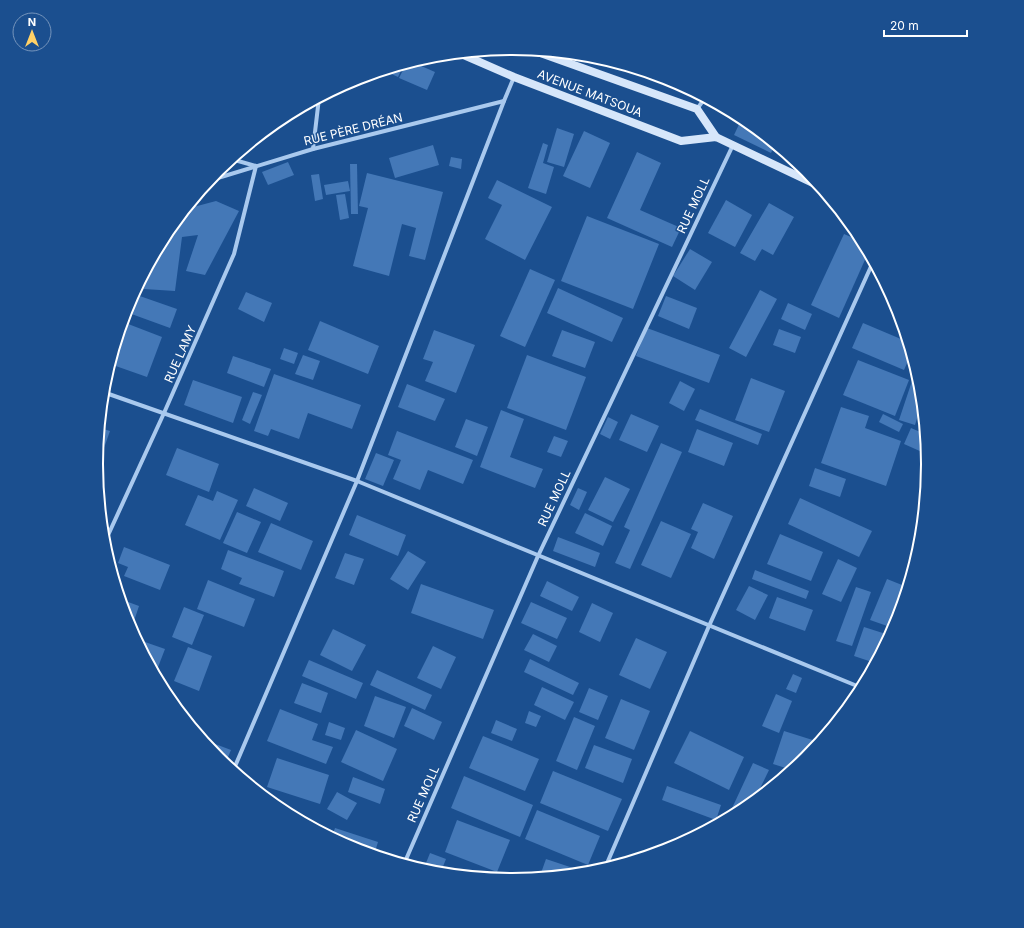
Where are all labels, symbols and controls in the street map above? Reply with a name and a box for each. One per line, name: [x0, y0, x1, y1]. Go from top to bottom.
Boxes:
north arrow: [12, 12, 52, 52]
scale bar: [884, 12, 967, 38]
text: N: [28, 15, 36, 29]
text: 20 m: [890, 18, 919, 33]
street label: AVENUE MATSOUA: [535, 66, 645, 120]
street label: RUE PÈRE DRÉAN: [302, 109, 404, 149]
street label: RUE MOLL: [673, 174, 713, 236]
street label: RUE LAMY: [161, 323, 199, 385]
street label: RUE MOLL: [534, 467, 574, 529]
street label: RUE MOLL: [404, 763, 442, 825]

